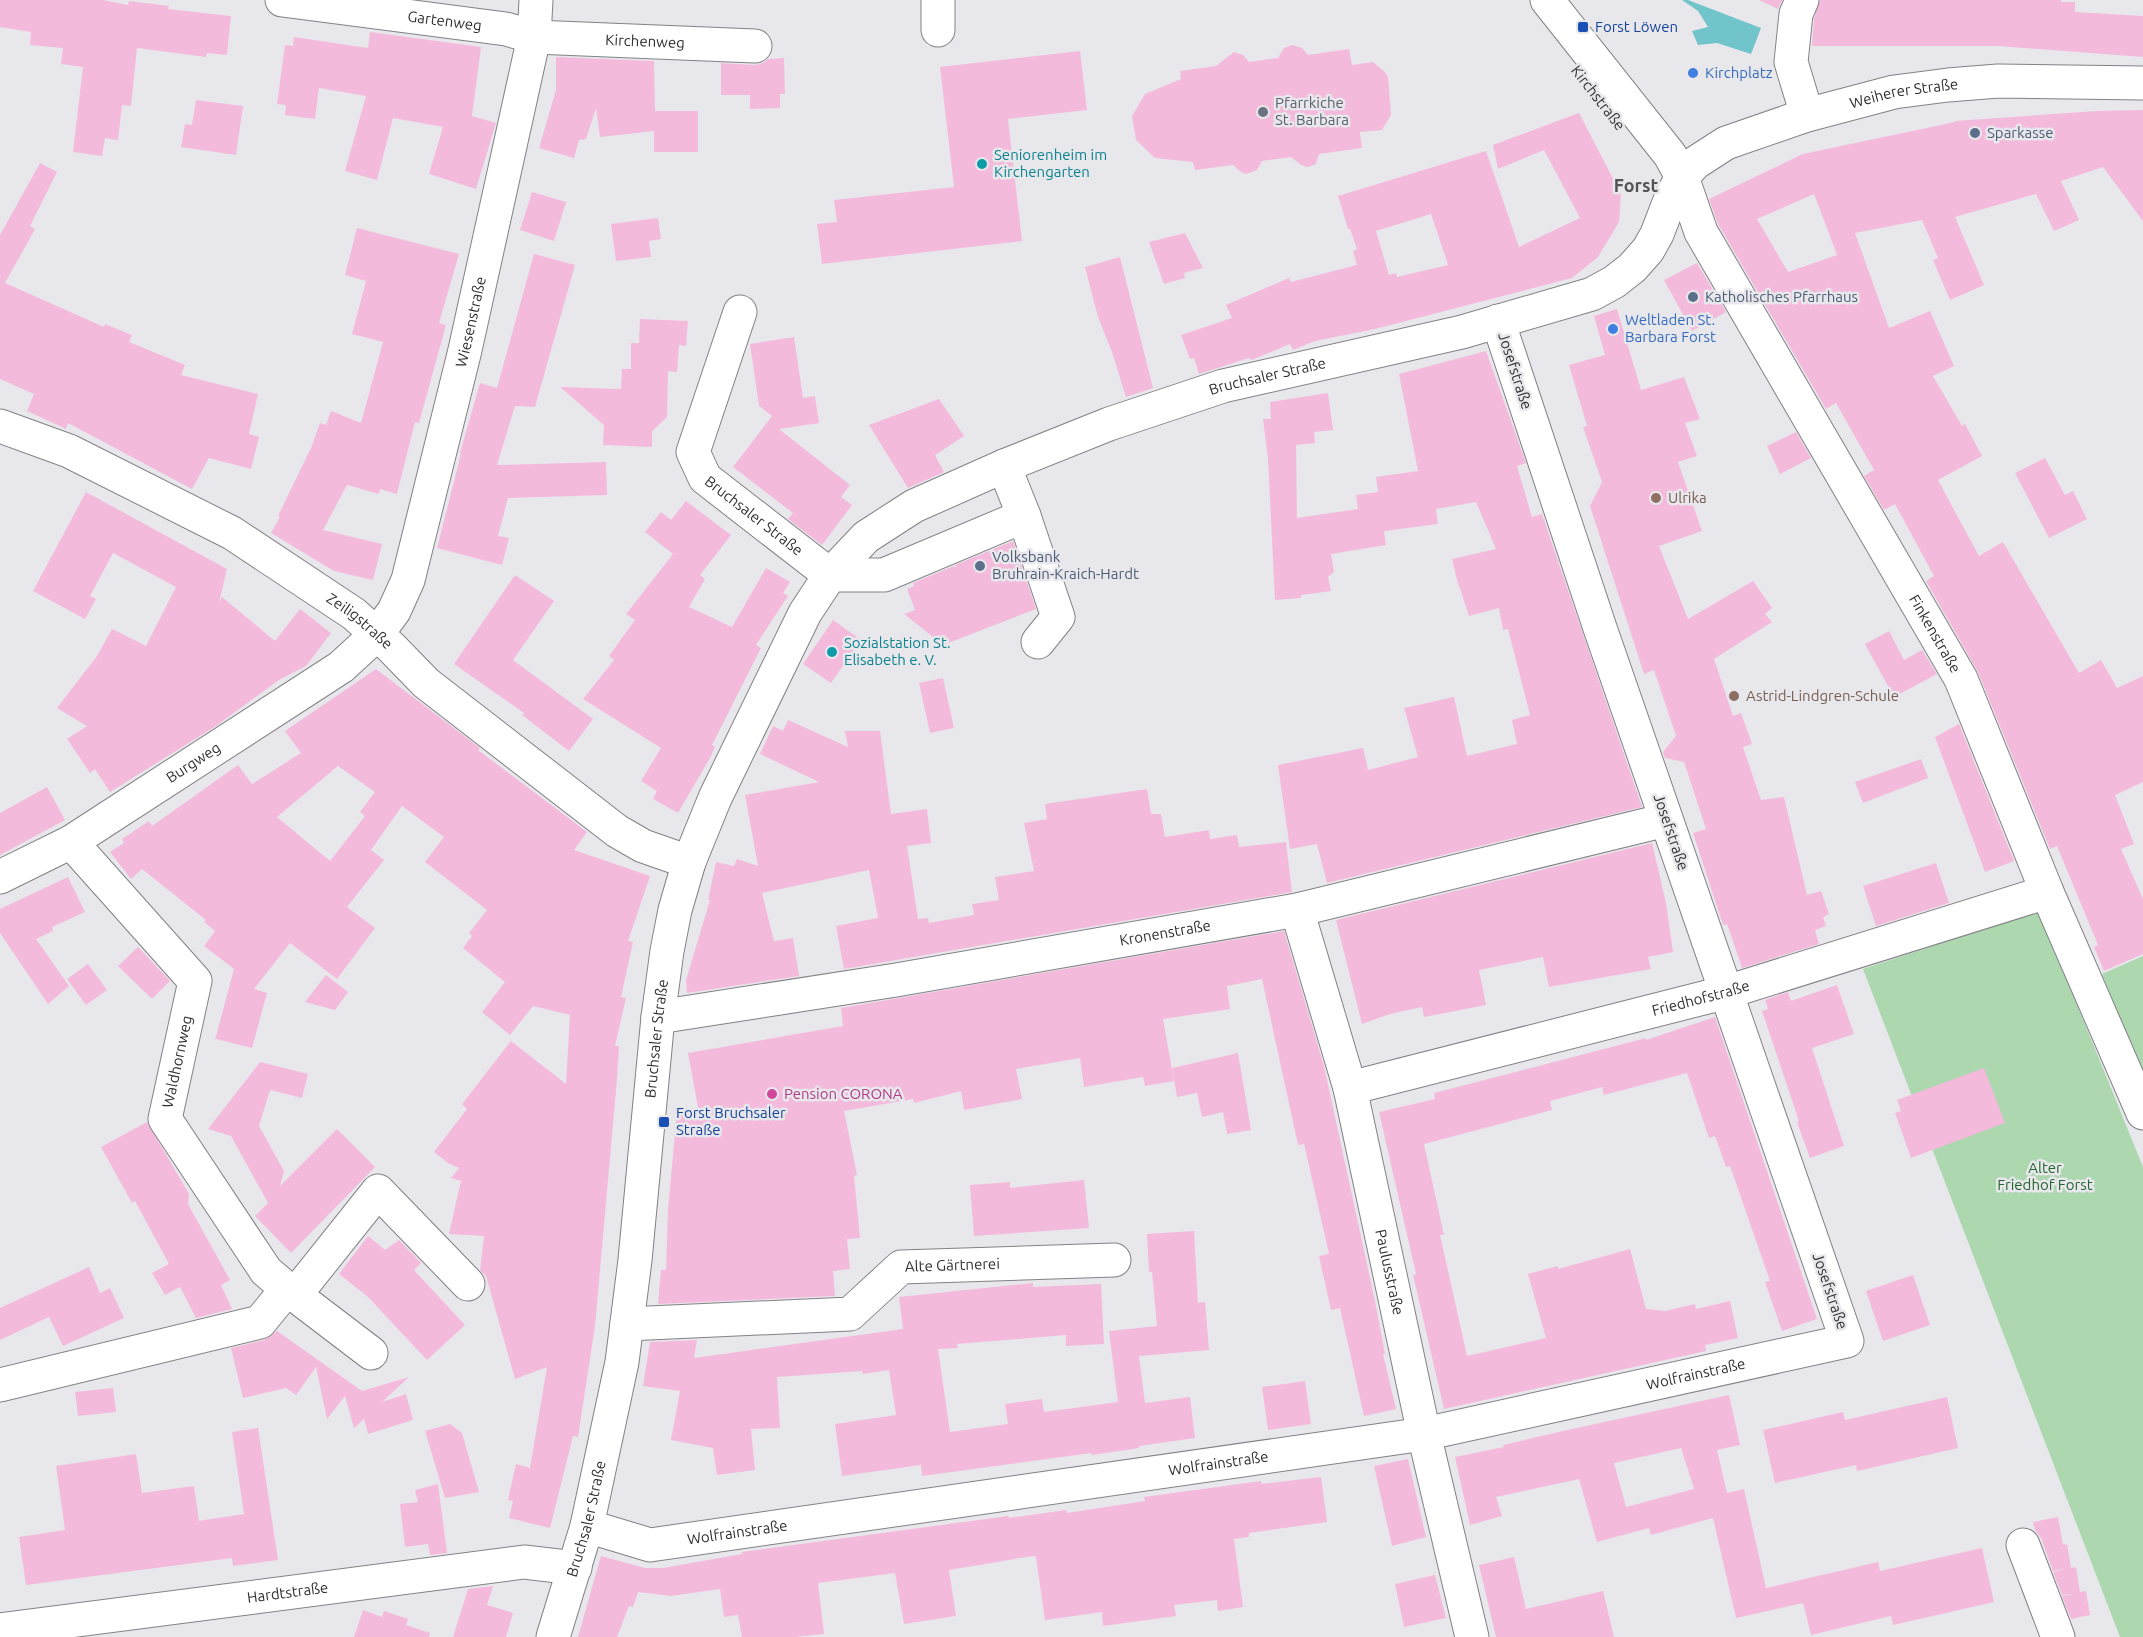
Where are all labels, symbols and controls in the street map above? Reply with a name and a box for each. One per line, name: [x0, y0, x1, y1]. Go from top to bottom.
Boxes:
street label: Gartenweg: [407, 7, 483, 34]
place label: Forst Löwen: [1595, 18, 1678, 35]
marker: Forst Löwen: [1576, 20, 1590, 34]
street label: Kirchenweg: [605, 31, 685, 51]
street label: Kirchstraße: [1568, 62, 1629, 133]
place label: Kirchplatz: [1705, 64, 1773, 81]
marker: Kirchplatz: [1686, 66, 1700, 80]
street label: Weiherer Straße: [1848, 75, 1959, 111]
place label: Pfarrkiche St. Barbara: [1275, 94, 1349, 128]
marker: Pfarrkiche St. Barbara: [1256, 105, 1270, 119]
place label: Sparkasse: [1987, 124, 2054, 141]
marker: Sparkasse: [1968, 126, 1982, 140]
place label: Seniorenheim im Kirchengarten: [994, 146, 1107, 180]
marker: Seniorenheim im Kirchengarten: [975, 157, 989, 171]
district label: Forst: [1614, 175, 1658, 195]
street label: Wiesenstraße: [452, 275, 489, 369]
place label: Katholisches Pfarrhaus: [1705, 288, 1858, 305]
marker: Katholisches Pfarrhaus: [1686, 290, 1700, 304]
place label: Weltladen St. Barbara Forst: [1625, 311, 1716, 345]
marker: Weltladen St. Barbara Forst: [1606, 322, 1620, 336]
street label: Josefstraße: [1495, 330, 1536, 411]
street label: Bruchsaler Straße: [1207, 354, 1327, 398]
street label: Bruchsaler Straße: [702, 472, 806, 559]
place label: Ulrika: [1668, 489, 1707, 506]
marker: Ulrika: [1649, 491, 1663, 505]
place label: Volksbank Bruhrain-Kraich-Hardt: [992, 548, 1139, 582]
marker: Volksbank Bruhrain-Kraich-Hardt: [973, 559, 987, 573]
street label: Zeiligstraße: [324, 589, 396, 652]
street label: Finkenstraße: [1906, 592, 1964, 676]
place label: Sozialstation St. Elisabeth e. V.: [844, 634, 951, 668]
marker: Sozialstation St. Elisabeth e. V.: [825, 645, 839, 659]
place label: Astrid-Lindgren-Schule: [1746, 687, 1899, 704]
marker: Astrid-Lindgren-Schule: [1727, 689, 1741, 703]
street label: Burgweg: [163, 739, 223, 786]
street label: Josefstraße: [1650, 791, 1692, 872]
street label: Kronenstraße: [1118, 916, 1212, 949]
street label: Friedhofstraße: [1650, 977, 1751, 1019]
street label: Bruchsaler Straße: [641, 978, 671, 1099]
street label: Waldhornweg: [159, 1014, 195, 1109]
place label: Pension CORONA: [784, 1085, 903, 1102]
marker: Pension CORONA: [765, 1087, 779, 1101]
place label: Forst Bruchsaler Straße: [676, 1104, 786, 1138]
marker: Forst Bruchsaler Straße: [657, 1115, 671, 1129]
park label: Alter Friedhof Forst: [1997, 1159, 2093, 1193]
street label: Paulusstraße: [1372, 1228, 1407, 1316]
street label: Josefstraße: [1809, 1250, 1851, 1331]
street label: Alte Gärtnerei: [905, 1255, 1000, 1275]
street label: Wolfrainstraße: [1645, 1355, 1747, 1393]
street label: Wolfrainstraße: [1167, 1447, 1269, 1479]
street label: Bruchsaler Straße: [563, 1459, 609, 1579]
street label: Wolfrainstraße: [686, 1516, 788, 1548]
street label: Hardtstraße: [246, 1578, 329, 1606]

